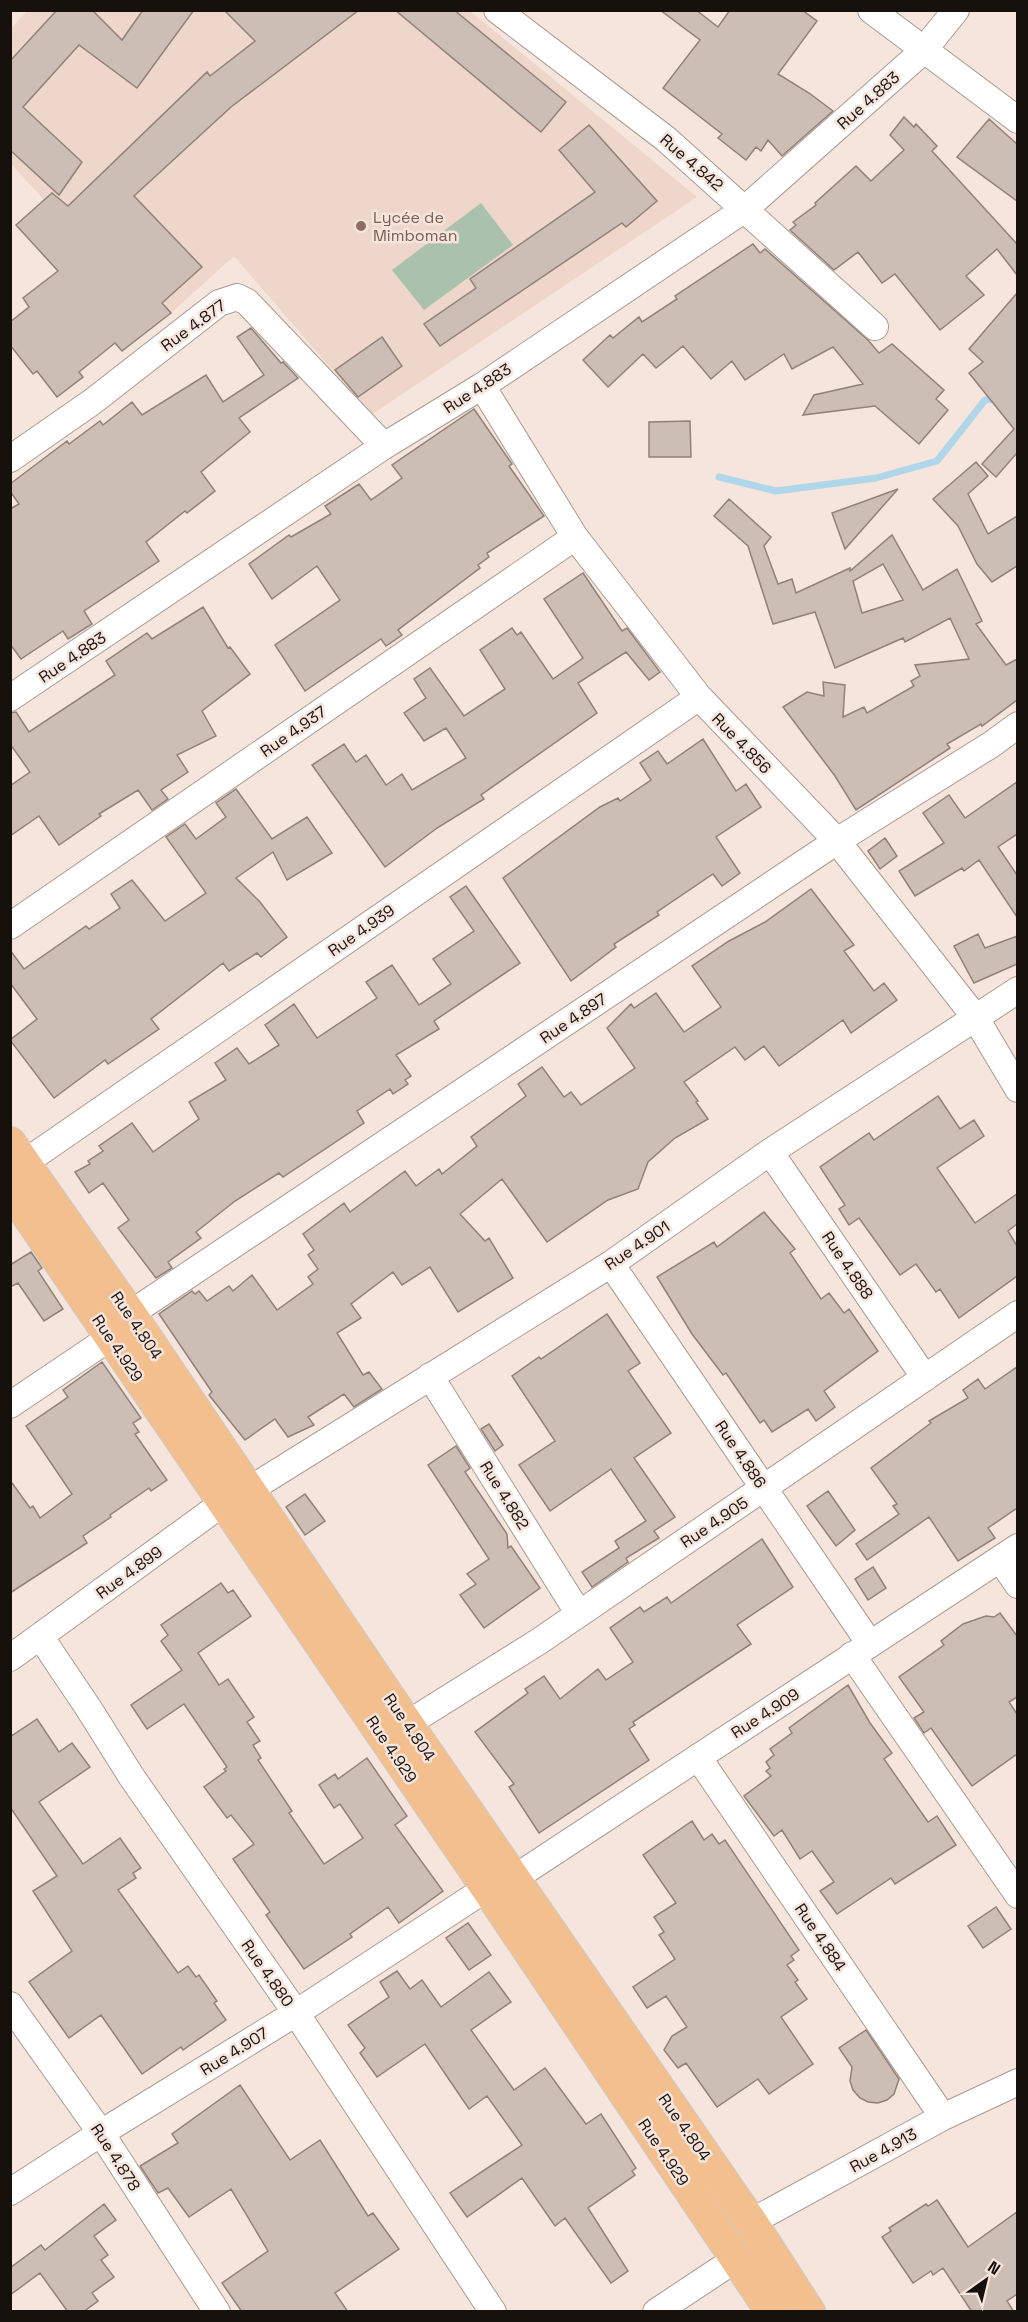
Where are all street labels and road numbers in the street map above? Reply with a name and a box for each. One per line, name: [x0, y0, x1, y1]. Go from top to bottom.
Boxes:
street label: Rue 4.883: [833, 67, 904, 134]
street label: Rue 4.842: [656, 129, 728, 196]
street label: Rue 4.877: [157, 295, 230, 356]
street label: Rue 4.883: [439, 359, 515, 418]
street label: Rue 4.883: [34, 627, 110, 688]
street label: Rue 4.937: [256, 701, 330, 762]
street label: Rue 4.856: [707, 708, 776, 778]
street label: Rue 4.939: [324, 900, 399, 961]
street label: Rue 4.897: [536, 988, 611, 1048]
street label: Rue 4.901: [601, 1216, 674, 1275]
street label: Rue 4.888: [817, 1227, 878, 1303]
street label: Rue 4.804: [106, 1287, 167, 1363]
street label: Rue 4.929: [87, 1311, 148, 1386]
street label: Rue 4.886: [710, 1416, 771, 1492]
street label: Rue 4.882: [475, 1457, 534, 1534]
street label: Rue 4.905: [676, 1492, 752, 1553]
street label: Rue 4.899: [92, 1541, 167, 1604]
street label: Rue 4.909: [727, 1684, 803, 1743]
street label: Rue 4.804: [379, 1689, 440, 1765]
street label: Rue 4.929: [361, 1712, 422, 1787]
street label: Rue 4.884: [790, 1899, 851, 1975]
street label: Rue 4.880: [237, 1935, 298, 2011]
street label: Rue 4.907: [196, 2022, 272, 2081]
street label: Rue 4.804: [654, 2089, 715, 2165]
street label: Rue 4.929: [633, 2115, 694, 2190]
street label: Rue 4.878: [86, 2120, 145, 2195]
street label: Rue 4.913: [846, 2123, 921, 2177]

